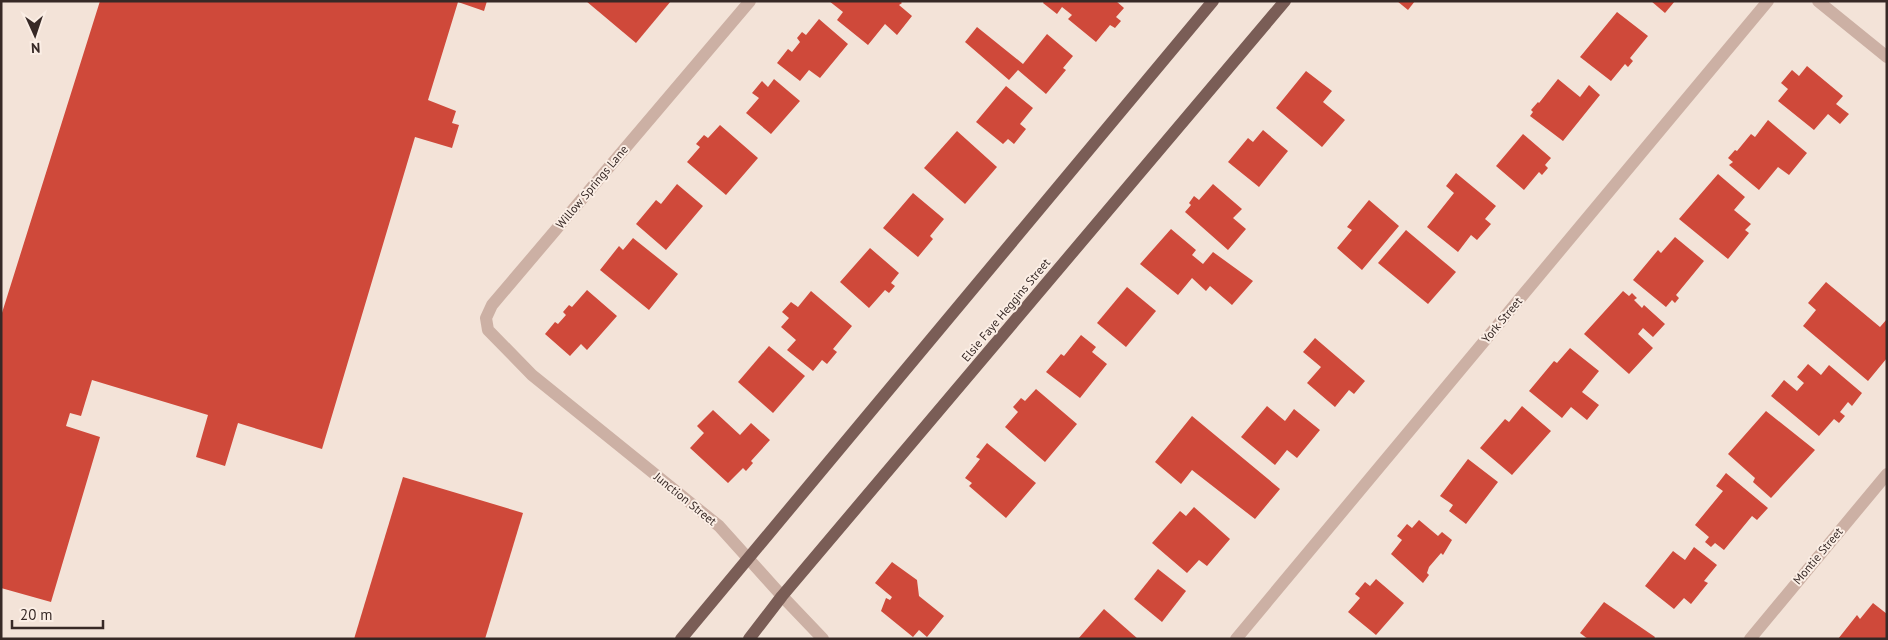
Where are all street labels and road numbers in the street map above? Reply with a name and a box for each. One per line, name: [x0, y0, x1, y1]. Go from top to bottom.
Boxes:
street label: Willow Springs Lane: [552, 142, 631, 231]
street label: Elsie Faye Heggins Street: [958, 255, 1053, 364]
street label: York Street: [1478, 294, 1525, 346]
street label: Junction Street: [650, 468, 720, 528]
street label: Montie Street: [1789, 524, 1846, 587]

